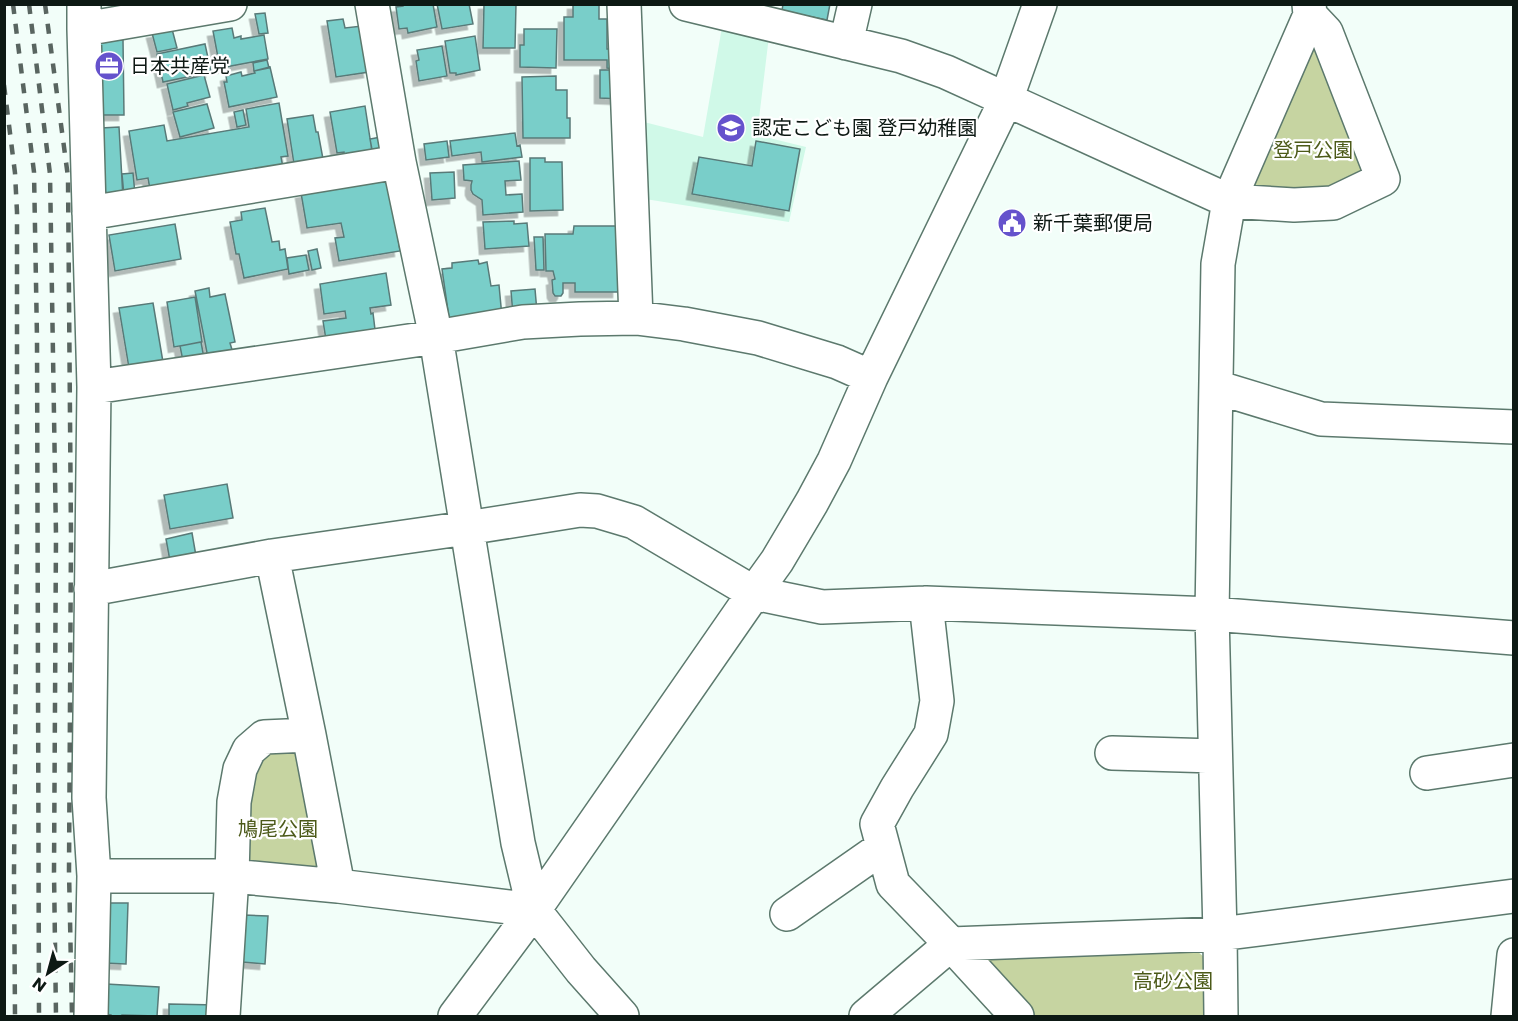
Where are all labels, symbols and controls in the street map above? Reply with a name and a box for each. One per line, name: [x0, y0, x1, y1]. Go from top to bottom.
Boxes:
office icon: 日本共産党: [93, 50, 125, 82]
place label: 日本共産党: [130, 52, 230, 80]
school or university icon: 認定こども園 登戸幼稚園: [715, 112, 747, 144]
place label: 認定こども園 登戸幼稚園: [752, 114, 977, 142]
park label: 登戸公園: [1273, 136, 1353, 164]
public building icon: 新千葉郵便局: [996, 207, 1028, 239]
place label: 新千葉郵便局: [1033, 209, 1153, 237]
park label: 鳩尾公園: [238, 815, 318, 843]
north arrow: [18, 943, 78, 1003]
park label: 高砂公園: [1133, 967, 1213, 995]
text: N: [28, 972, 51, 998]

